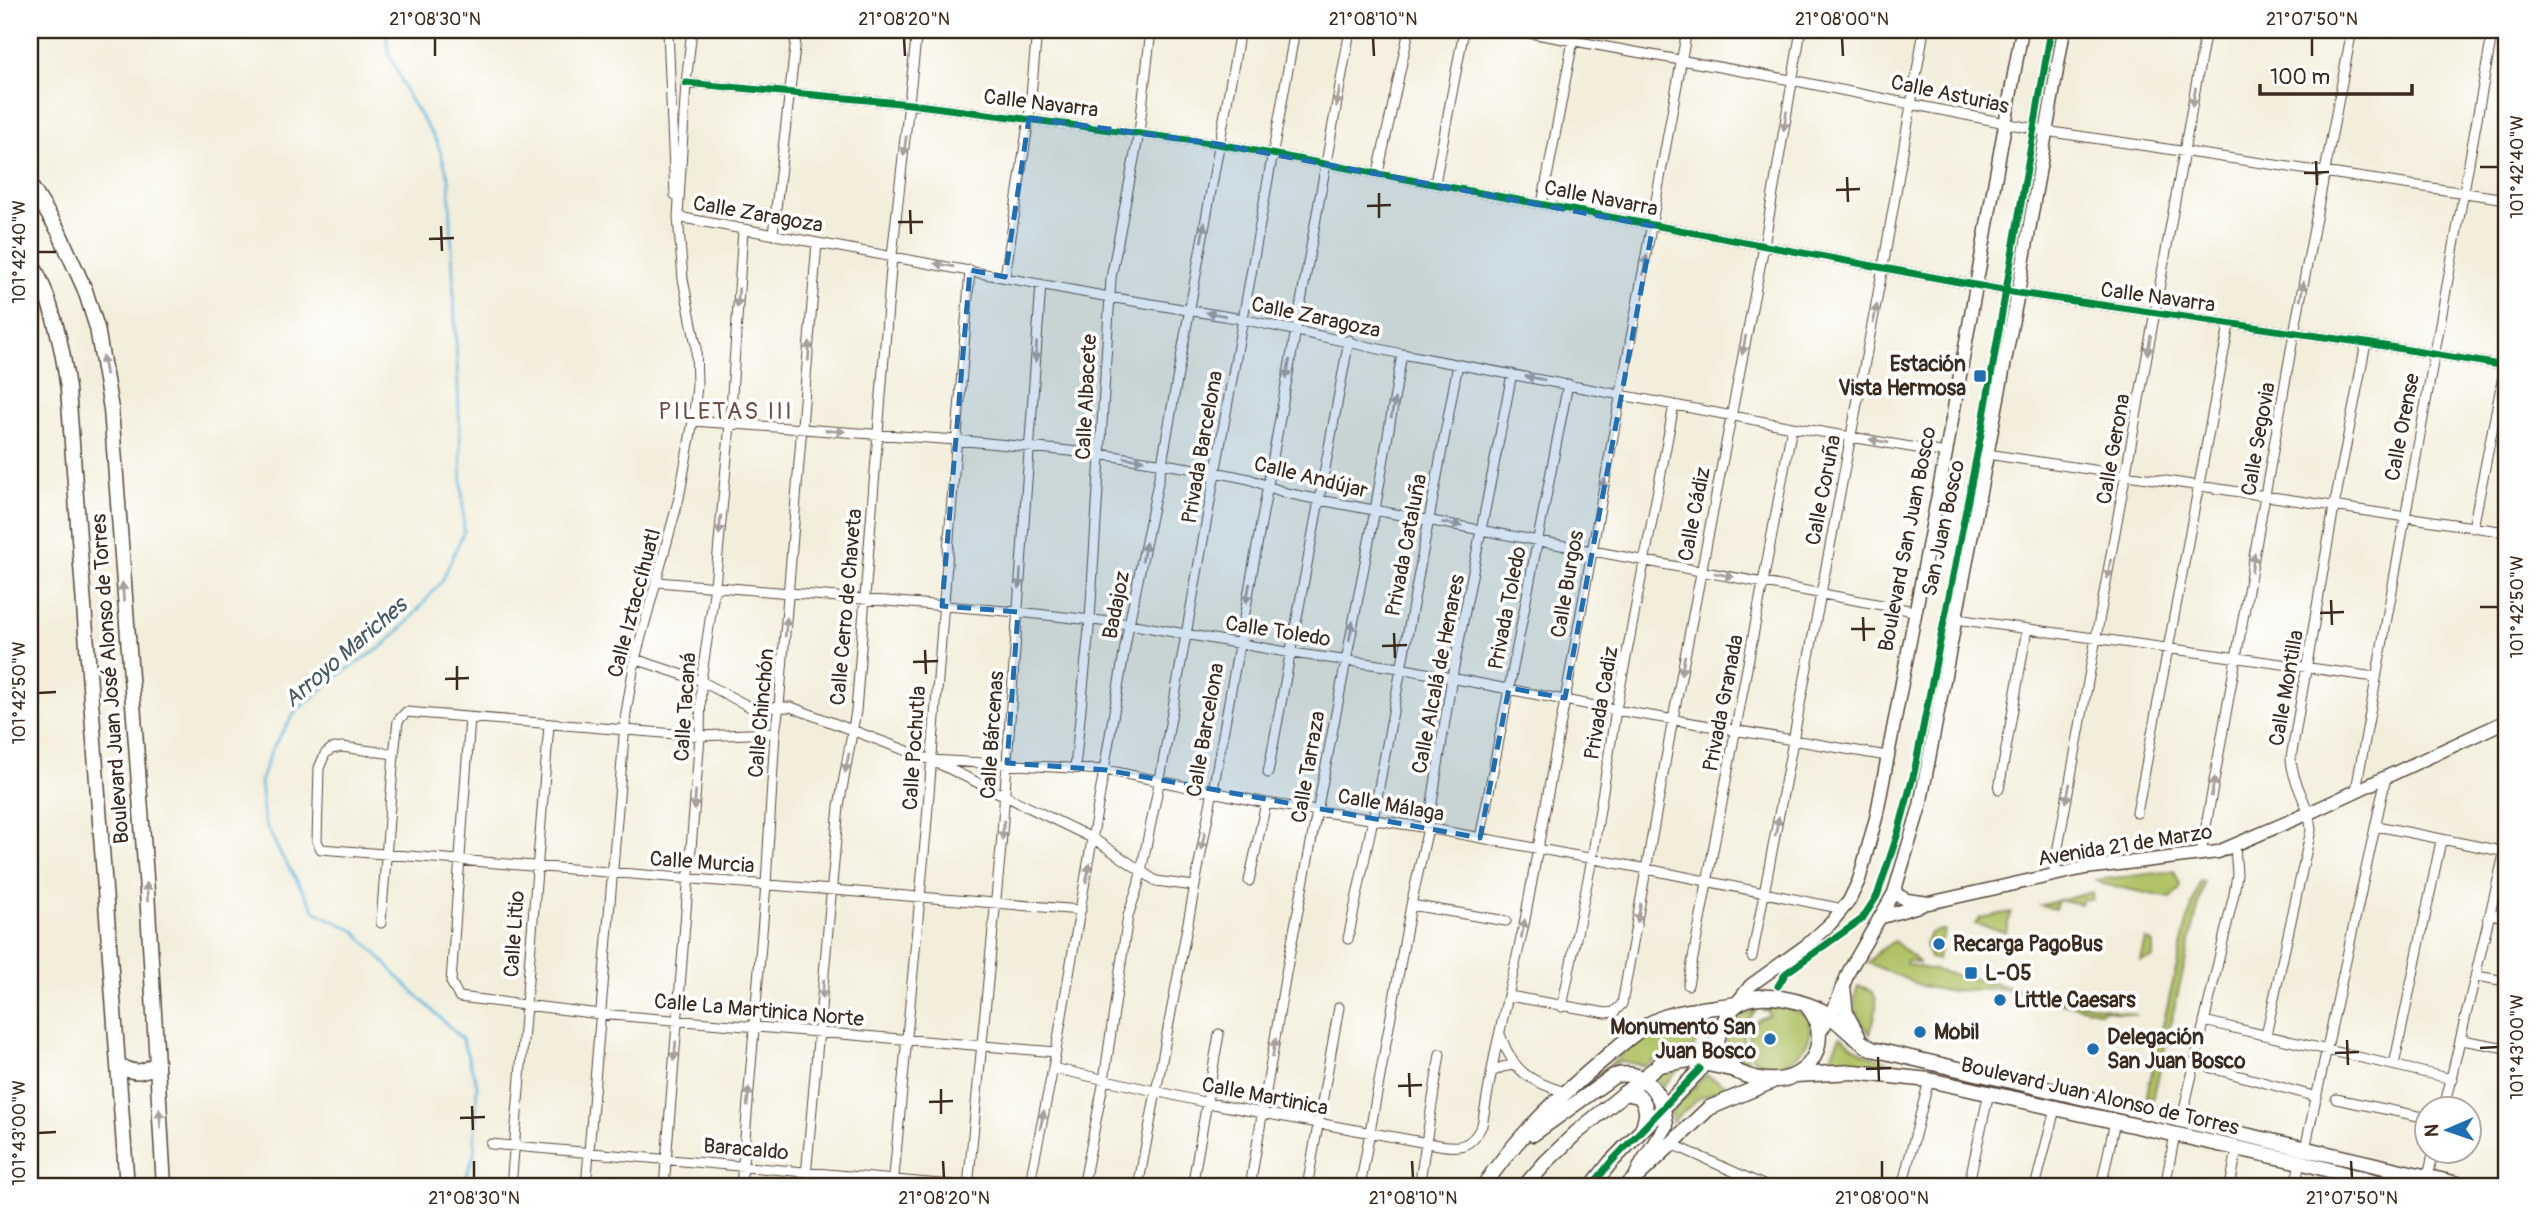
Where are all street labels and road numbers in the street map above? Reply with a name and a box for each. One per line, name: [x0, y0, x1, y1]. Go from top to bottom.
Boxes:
street label: Calle Asturias: [1888, 69, 2012, 120]
street label: Calle Navarra: [982, 83, 1100, 124]
street label: Calle Navarra: [1542, 174, 1660, 223]
street label: Calle Zaragoza: [691, 190, 825, 239]
street label: Calle Navarra: [2099, 276, 2217, 319]
street label: Calle Zaragoza: [1249, 291, 1383, 344]
street label: Calle Albacete: [1070, 333, 1103, 461]
street label: Privada Barcelona: [1176, 369, 1229, 526]
street label: Calle Orense: [2379, 370, 2426, 483]
street label: Calle Segovia: [2235, 380, 2282, 498]
street label: Calle Gerona: [2090, 392, 2136, 506]
street label: Boulevard San Juan Bosco: [1872, 424, 1943, 654]
street label: Calle Coruña: [1800, 433, 1847, 548]
street label: Calle Andújar: [1251, 450, 1371, 505]
street label: San Juan Bosco: [1916, 458, 1971, 599]
street label: Calle Cádiz: [1672, 465, 1717, 563]
street label: Privada Cataluña: [1379, 472, 1434, 619]
street label: Calle Cerro de Chaveta: [824, 508, 869, 707]
street label: Boulevard Juan José Alonso de Torres: [85, 512, 136, 845]
street label: Calle Iztaccíhuatl: [602, 526, 667, 680]
street label: Calle Burgos: [1545, 528, 1590, 640]
street label: Privada Toledo: [1482, 544, 1533, 672]
street label: Badajoz: [1097, 569, 1136, 641]
street label: Calle Alcalá de Henares: [1406, 572, 1471, 776]
street label: Calle Toledo: [1223, 610, 1332, 653]
street label: Calle Montilla: [2263, 628, 2310, 748]
street label: Privada Granada: [1697, 632, 1750, 774]
street label: Privada Cadiz: [1578, 644, 1625, 762]
street label: Calle Chinchón: [742, 647, 781, 779]
street label: Calle Tacaná: [668, 652, 703, 762]
street label: Calle Barcelona: [1180, 661, 1231, 799]
street label: Calle Bárcenas: [975, 669, 1010, 800]
street label: Calle Pochutla: [897, 685, 932, 811]
street label: Calle Tarraza: [1285, 709, 1332, 825]
street label: Calle Málaga: [1336, 783, 1446, 828]
street label: Avenida 21 de Marzo: [2036, 818, 2214, 873]
street label: Calle Murcia: [649, 845, 755, 880]
street label: Calle Litio: [498, 890, 531, 978]
street label: Calle La Martinica Norte: [653, 988, 866, 1033]
street label: Boulevard Juan Alonso de Torres: [1958, 1051, 2242, 1142]
street label: Calle Martinica: [1199, 1071, 1330, 1122]
street label: Baracaldo: [702, 1132, 790, 1167]

